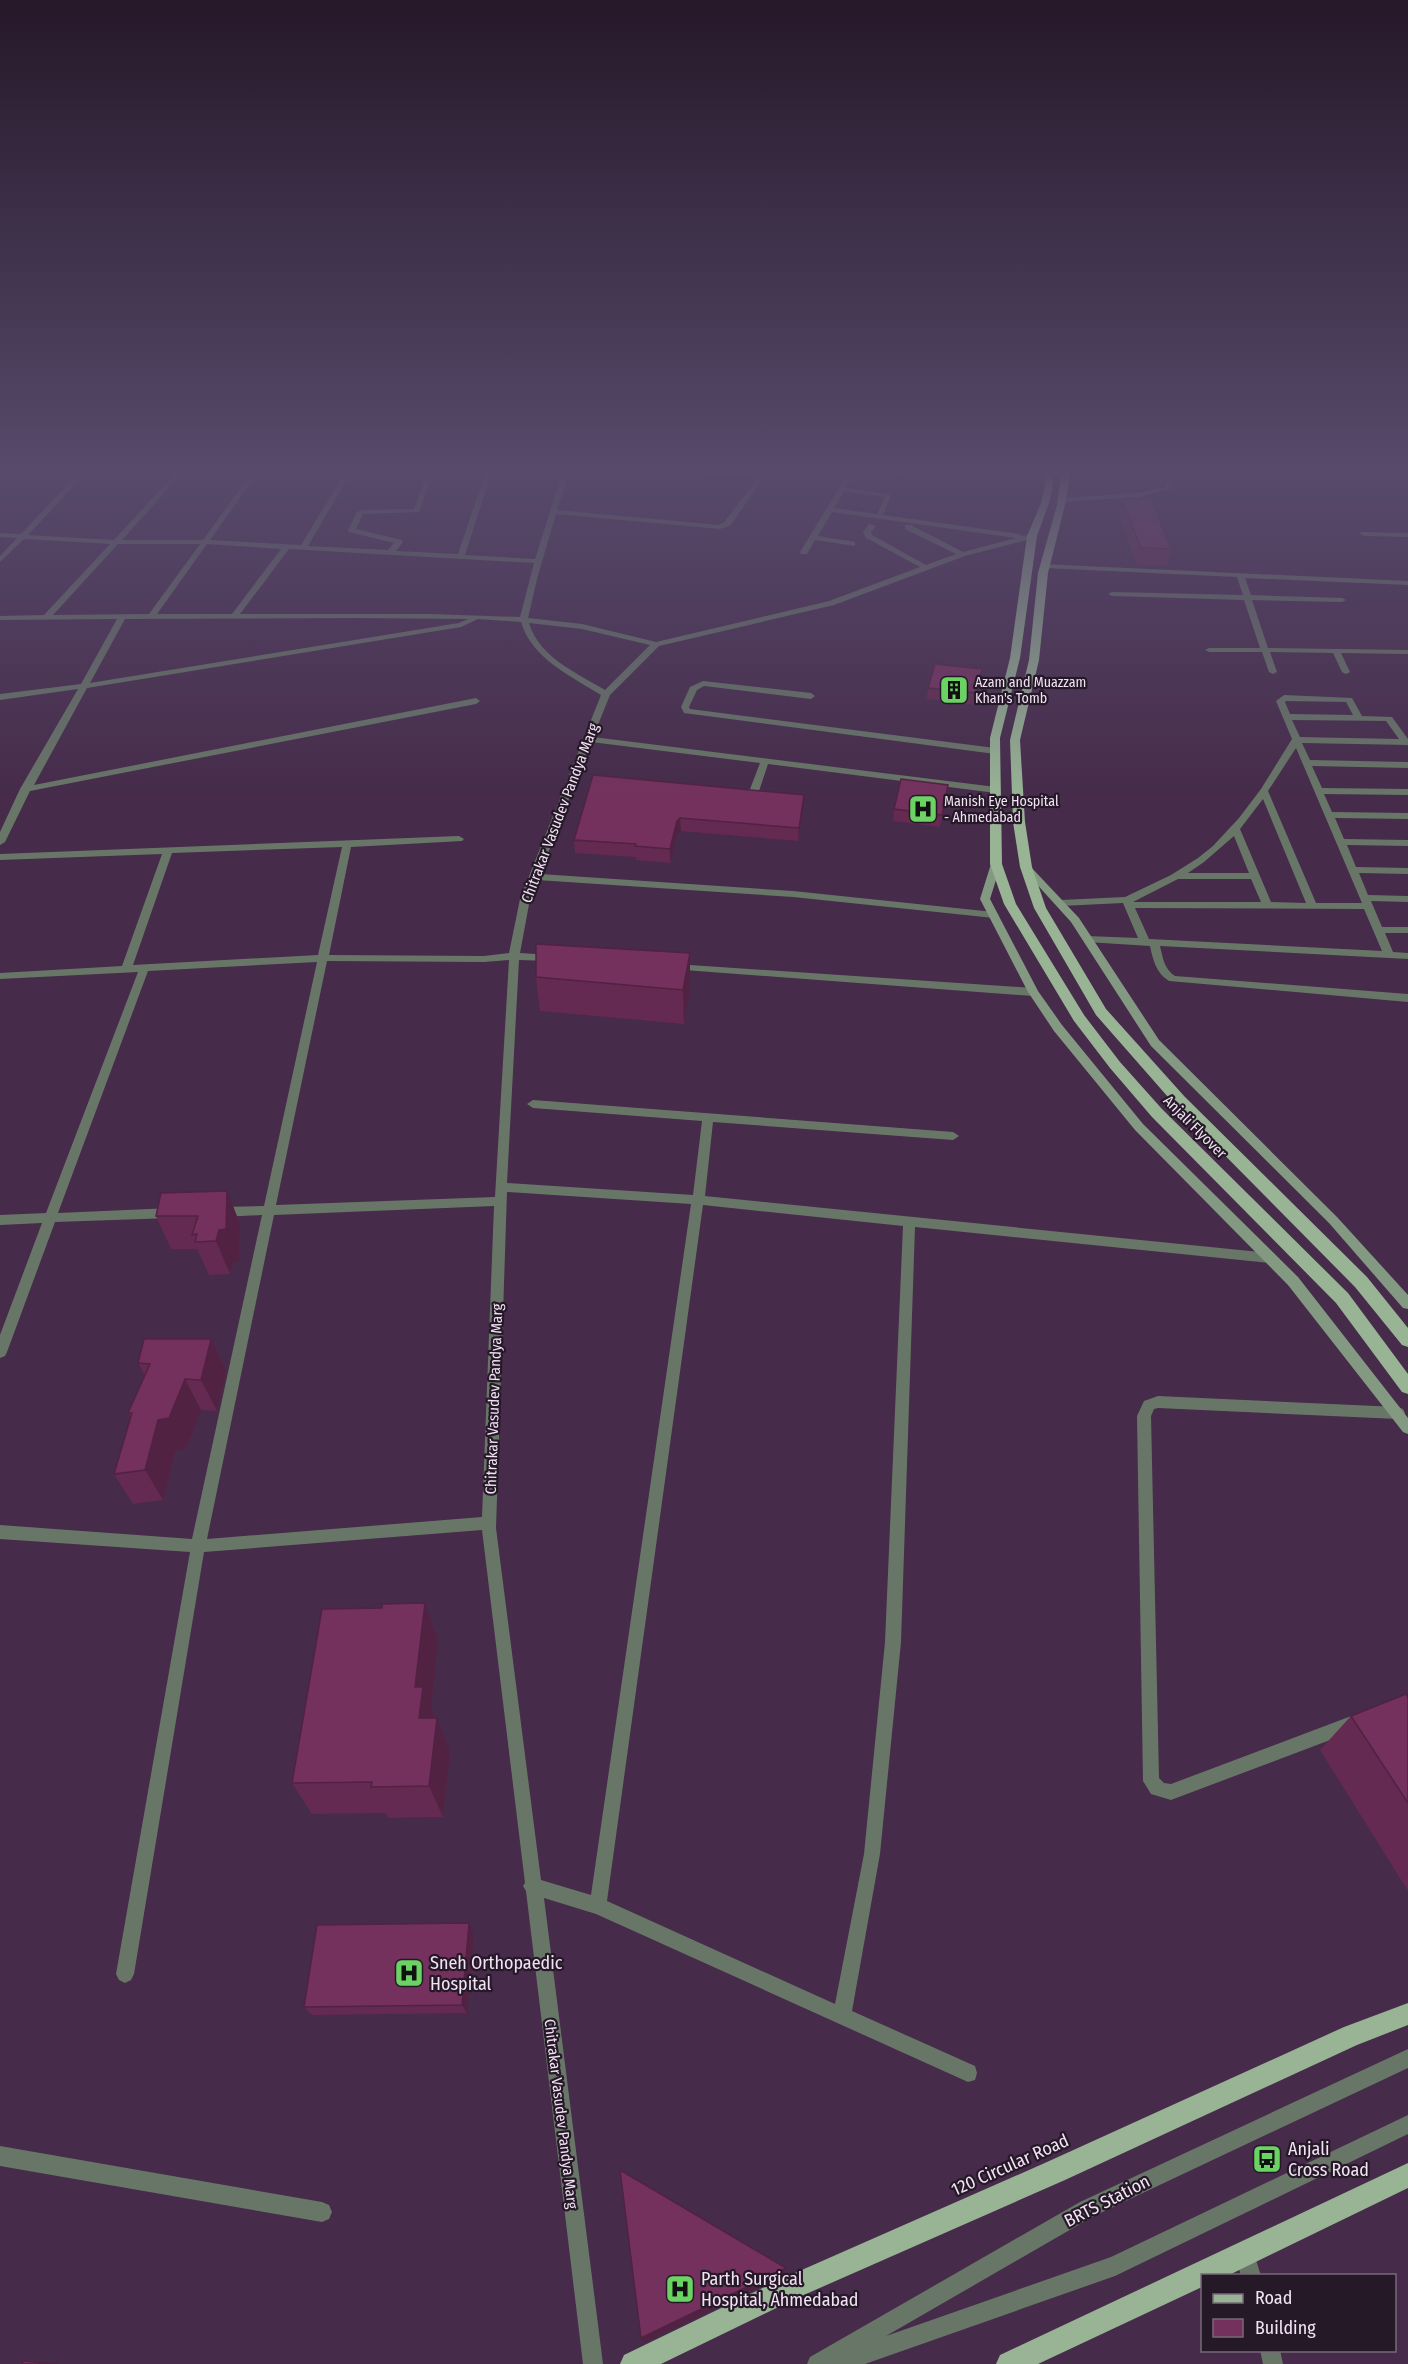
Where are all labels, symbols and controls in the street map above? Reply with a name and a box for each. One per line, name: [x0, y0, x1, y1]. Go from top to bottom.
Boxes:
building icon: Azam and Muazzam Khan's Tomb: [938, 674, 970, 706]
place label: Azam and Muazzam Khan's Tomb: [975, 674, 1086, 707]
street label: Chitrakar Vasudev Pandya Marg: [517, 721, 603, 905]
hospital icon: Manish Eye Hospital - Ahmedabad: [907, 793, 939, 825]
place label: Manish Eye Hospital - Ahmedabad: [944, 793, 1059, 826]
street label: Anjali Flyover: [1160, 1092, 1231, 1163]
street label: Chitrakar Vasudev Pandya Marg: [482, 1303, 506, 1495]
place label: Sneh Orthopaedic Hospital: [430, 1952, 563, 1995]
hospital icon: Sneh Orthopaedic Hospital: [393, 1957, 425, 1989]
street label: Chitrakar Vasudev Pandya Marg: [540, 2018, 582, 2210]
street label: 120 Circular Road: [948, 2129, 1072, 2201]
place label: Anjali Cross Road: [1288, 2138, 1369, 2181]
bus stop icon: Anjali Cross Road: [1251, 2143, 1283, 2175]
street label: BRTS Station: [1060, 2170, 1154, 2232]
place label: Parth Surgical Hospital, Ahmedabad: [701, 2268, 858, 2311]
hospital icon: Parth Surgical Hospital, Ahmedabad: [664, 2273, 696, 2305]
legend: [1201, 2274, 1396, 2352]
text: Road: [1255, 2287, 1292, 2309]
text: Building: [1255, 2317, 1316, 2339]

